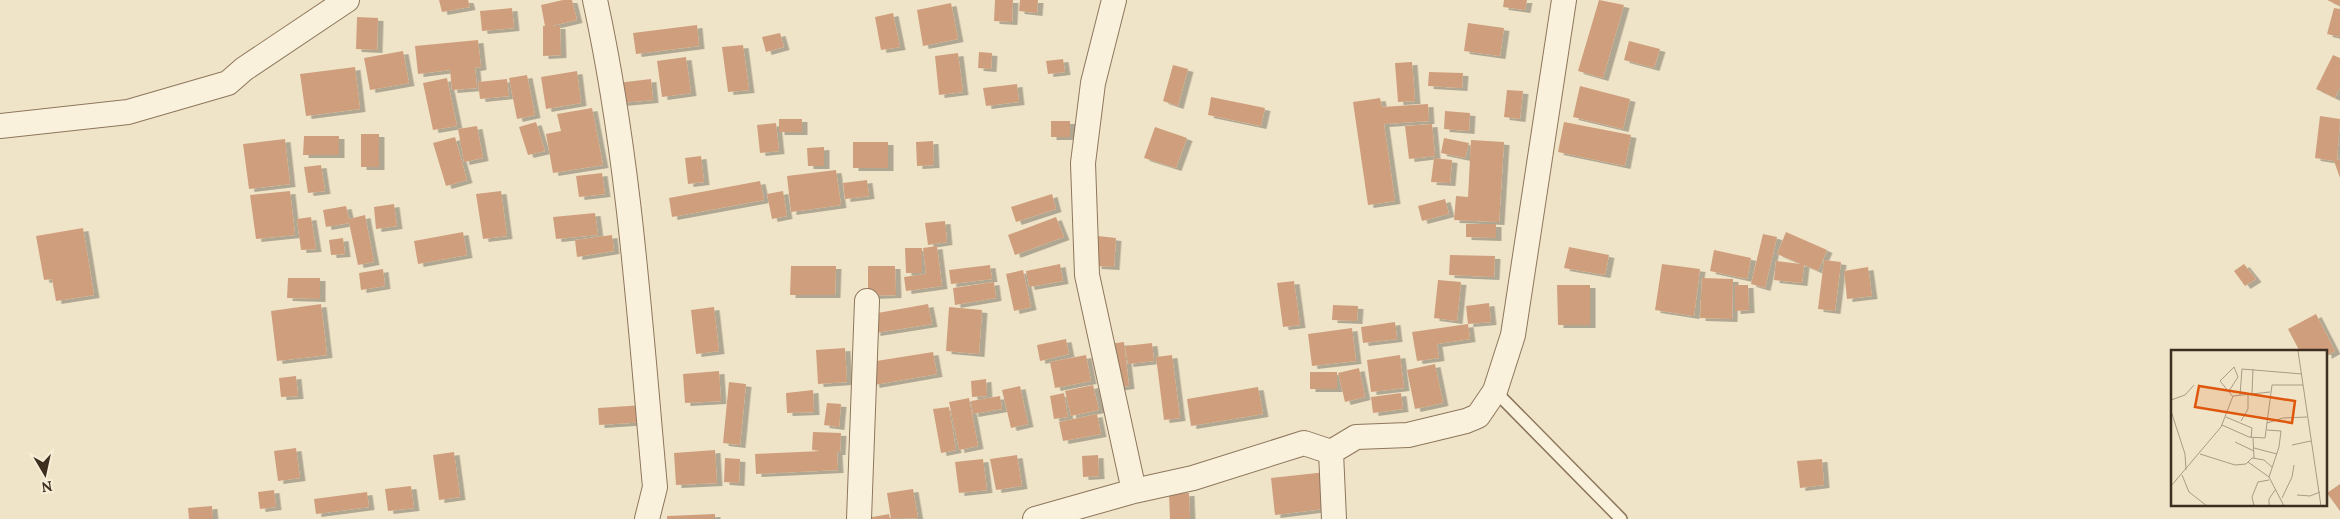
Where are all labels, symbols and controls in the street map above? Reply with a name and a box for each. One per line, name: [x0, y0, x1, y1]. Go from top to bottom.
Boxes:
inset map: [2171, 350, 2328, 506]
north arrow: [20, 449, 70, 499]
text: N: [40, 477, 54, 497]

